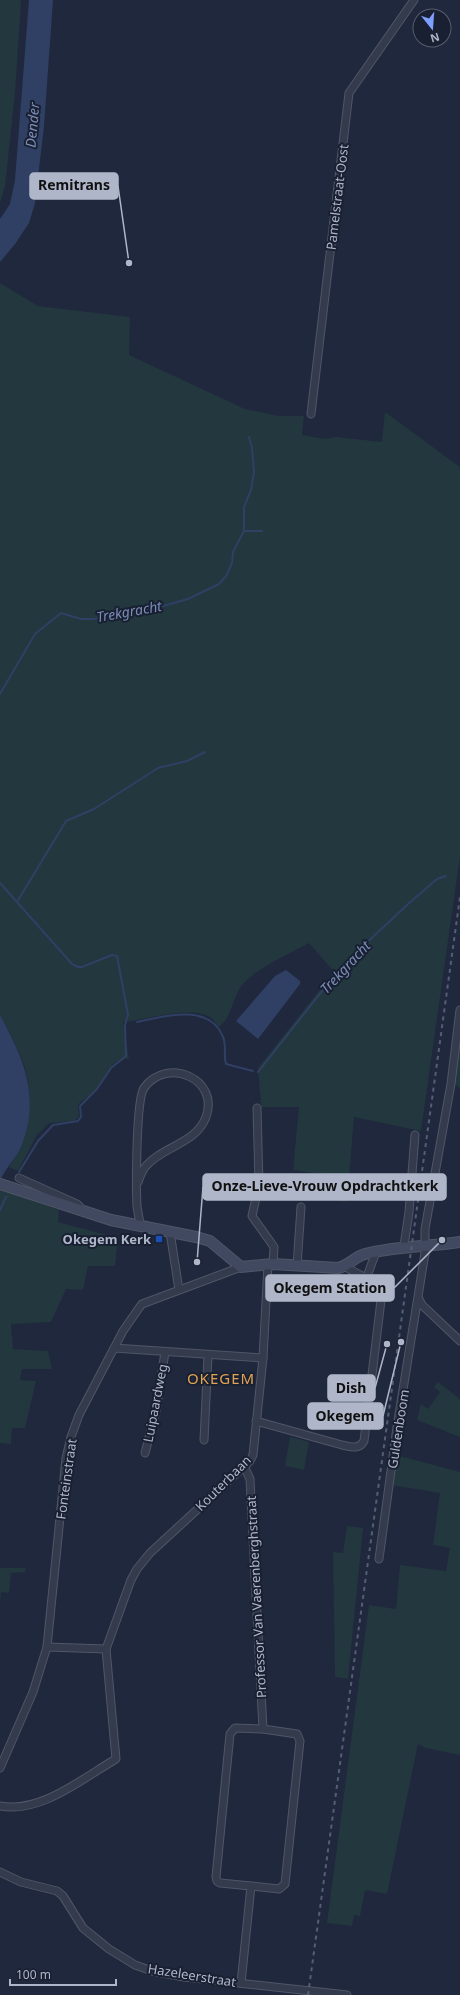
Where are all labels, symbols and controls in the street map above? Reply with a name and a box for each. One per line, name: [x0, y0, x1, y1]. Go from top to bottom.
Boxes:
north arrow: [412, 8, 452, 48]
text: N: [429, 30, 442, 47]
water label: Dender: [21, 101, 43, 148]
street label: Pamelstraat-Oost: [322, 143, 352, 251]
callout: Remitrans: [30, 173, 118, 199]
text: Remitrans: [38, 175, 110, 194]
water label: Trekgracht: [95, 596, 164, 626]
water label: Trekgracht: [316, 935, 375, 998]
callout: Onze-Lieve-Vrouw Opdrachtkerk: [203, 1174, 446, 1200]
text: Onze-Lieve-Vrouw Opdrachtkerk: [212, 1176, 439, 1195]
place label: Okegem Kerk: [63, 1230, 152, 1248]
marker: Okegem Kerk: [154, 1234, 164, 1244]
callout: Okegem Station: [266, 1275, 394, 1301]
text: Okegem Station: [274, 1278, 386, 1297]
street label: Luipaardweg: [139, 1362, 171, 1444]
district label: OKEGEM: [187, 1368, 255, 1388]
callout: Dish: [328, 1375, 375, 1401]
text: Dish: [336, 1378, 366, 1397]
street label: Guldenboom: [383, 1388, 413, 1470]
callout: Okegem: [308, 1403, 383, 1429]
text: Okegem: [316, 1406, 374, 1425]
street label: Fonteinstraat: [51, 1437, 81, 1521]
street label: Kouterbaan: [191, 1451, 255, 1515]
street label: Professor Van Vaerenberghstraat: [242, 1495, 270, 1699]
street label: Hazeleerstraat: [147, 1959, 238, 1991]
scale bar: [10, 1961, 116, 1987]
text: 100 m: [16, 1966, 51, 1983]

